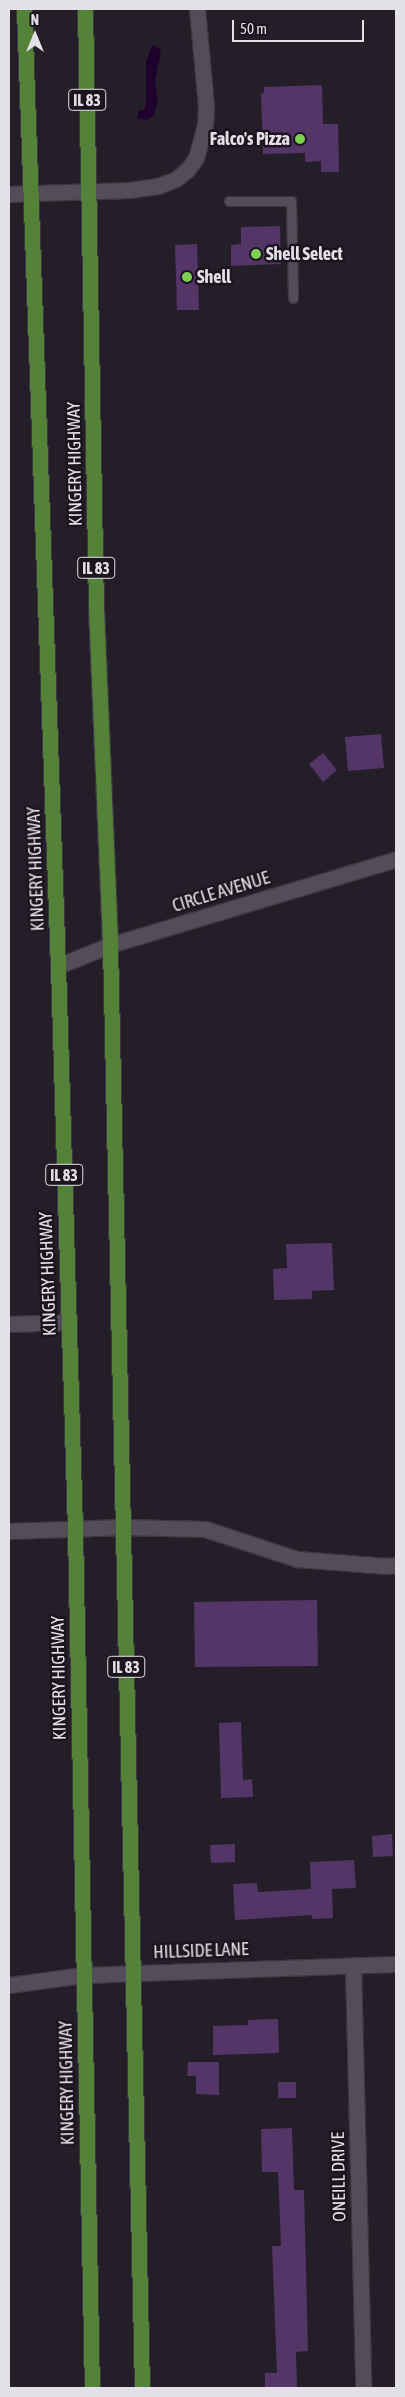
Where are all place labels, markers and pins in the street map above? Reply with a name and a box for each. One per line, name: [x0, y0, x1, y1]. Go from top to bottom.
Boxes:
place label: Falco's Pizza: [210, 128, 290, 150]
marker: Falco's Pizza: [294, 133, 306, 145]
place label: Shell Select: [266, 243, 343, 265]
marker: Shell Select: [250, 248, 262, 260]
place label: Shell: [197, 266, 231, 288]
marker: Shell: [181, 271, 193, 283]

